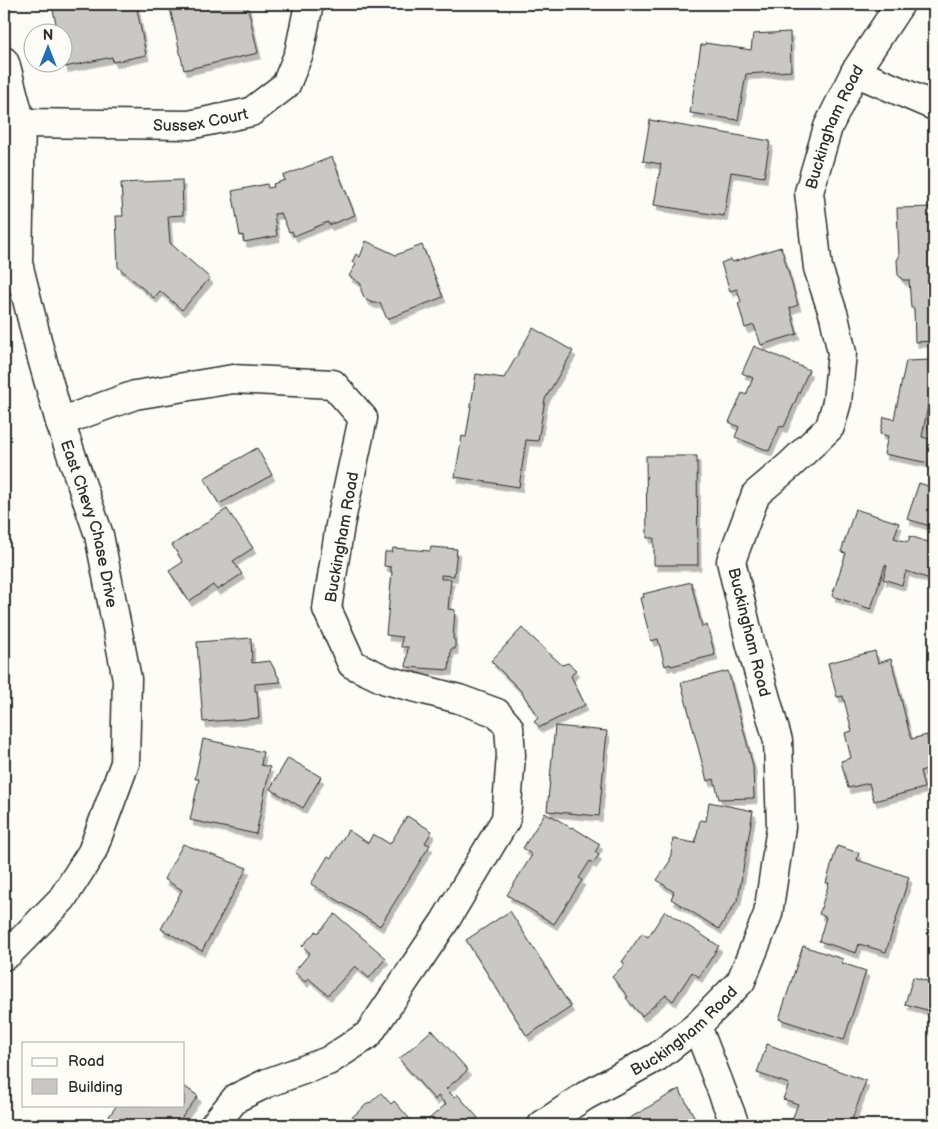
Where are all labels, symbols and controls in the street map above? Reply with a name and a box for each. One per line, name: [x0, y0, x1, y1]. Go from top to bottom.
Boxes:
north arrow: [22, 22, 72, 72]
text: N: [43, 27, 53, 44]
street label: Buckingham Road: [802, 62, 868, 192]
street label: Sussex Court: [153, 105, 250, 136]
street label: East Chevy Chase Drive: [56, 438, 121, 610]
street label: Buckingham Road: [322, 470, 363, 604]
street label: Buckingham Road: [723, 566, 774, 699]
street label: Buckingham Road: [628, 983, 742, 1080]
legend: [22, 1042, 185, 1106]
text: Road: [68, 1052, 104, 1071]
text: Building: [68, 1078, 123, 1097]

